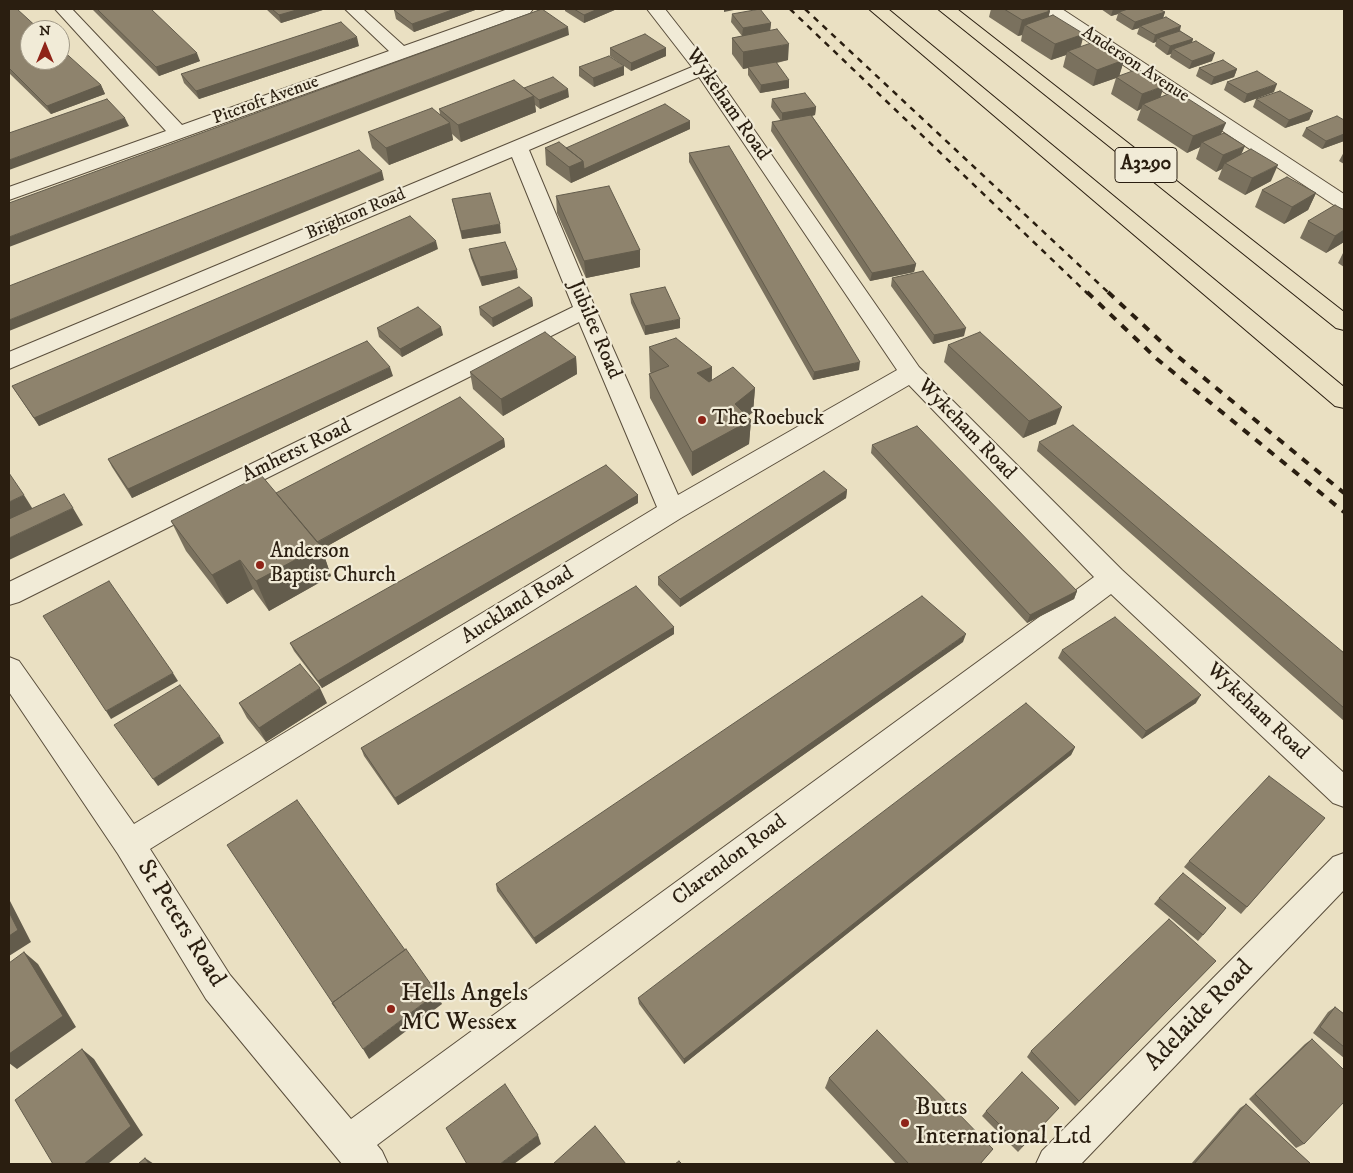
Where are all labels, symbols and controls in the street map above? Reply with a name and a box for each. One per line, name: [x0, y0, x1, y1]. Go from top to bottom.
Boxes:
north arrow: [20, 20, 70, 70]
text: N: [39, 22, 51, 40]
street label: Anderson Avenue: [1077, 22, 1193, 108]
street label: Wykeham Road: [679, 44, 775, 166]
street label: Pitcroft Avenue: [210, 72, 322, 130]
road number: A3290: [1115, 148, 1177, 182]
street label: Brighton Road: [303, 184, 409, 246]
street label: Jubilee Road: [562, 277, 626, 383]
street label: Wykeham Road: [911, 374, 1021, 486]
place label: The Roebuck: [712, 407, 824, 433]
marker: The Roebuck: [696, 414, 708, 426]
street label: Amherst Road: [238, 415, 356, 489]
place label: Anderson Baptist Church: [270, 540, 396, 590]
marker: Anderson Baptist Church: [254, 559, 266, 571]
street label: Auckland Road: [457, 562, 579, 650]
street label: Wykeham Road: [1200, 658, 1314, 766]
street label: Clarendon Road: [668, 810, 792, 912]
street label: St Peters Road: [129, 855, 231, 993]
street label: Adelaide Road: [1139, 954, 1261, 1078]
place label: Hells Angels MC Wessex: [401, 980, 528, 1039]
marker: Hells Angels MC Wessex: [385, 1003, 397, 1015]
place label: Butts International Ltd: [915, 1094, 1091, 1153]
marker: Butts International Ltd: [899, 1117, 911, 1129]

